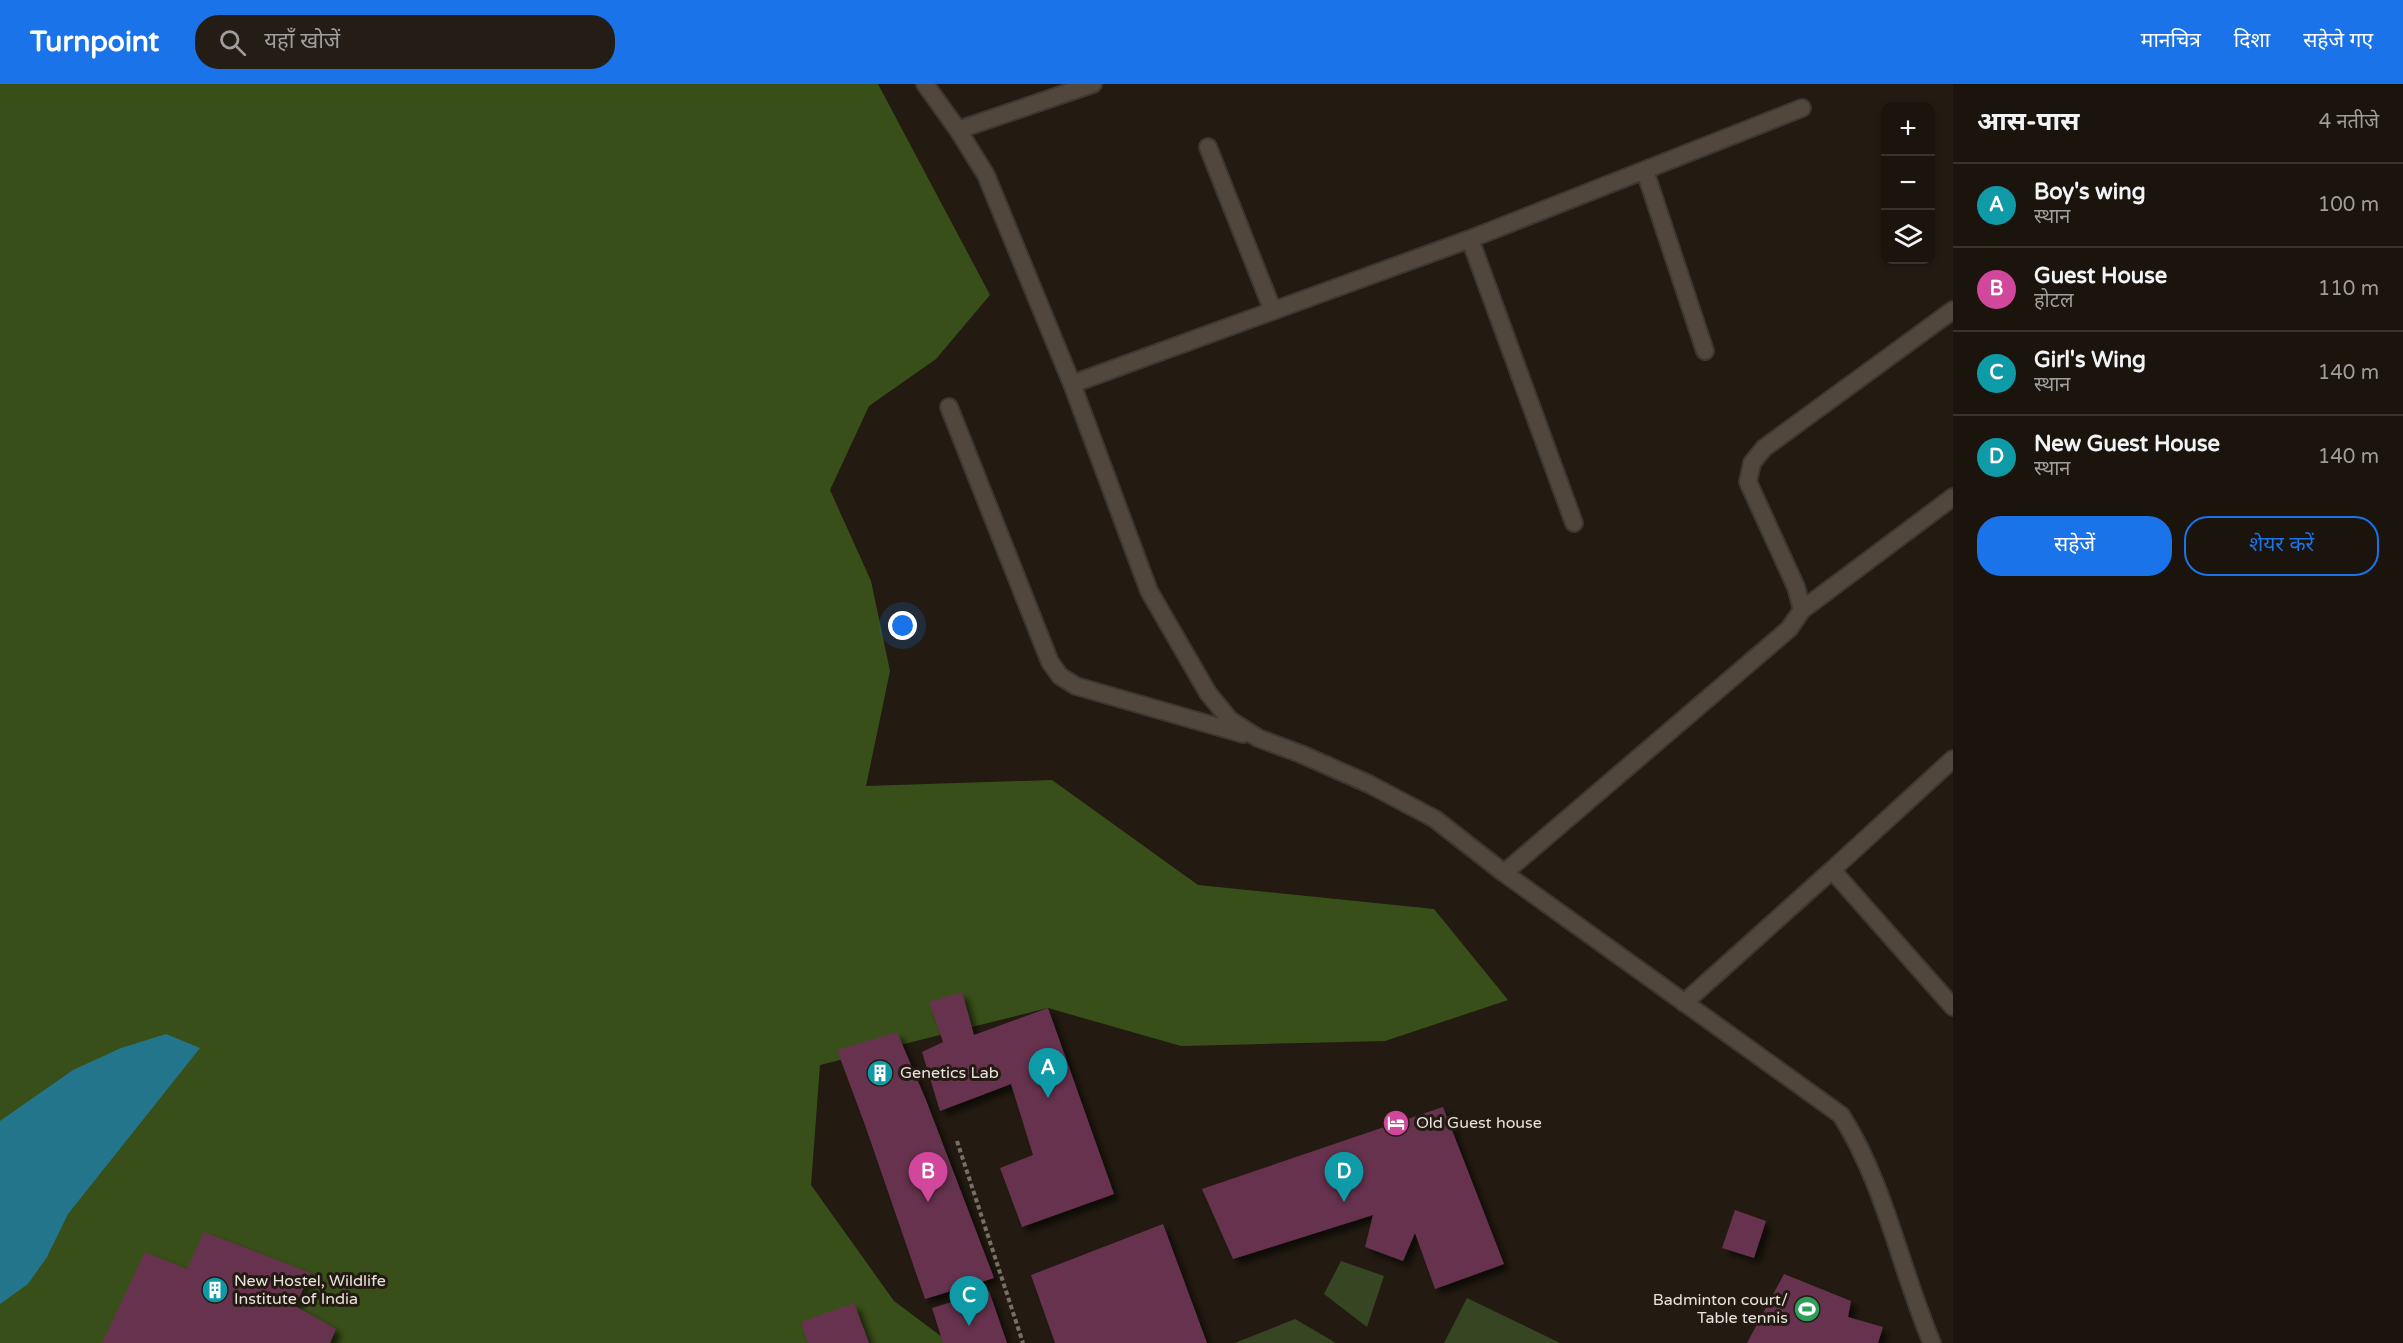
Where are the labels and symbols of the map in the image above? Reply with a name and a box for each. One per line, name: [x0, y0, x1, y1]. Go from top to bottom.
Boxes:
your location: [888, 611, 917, 640]
pin: A: [1028, 1048, 1068, 1098]
building icon: Genetics Lab: [865, 1058, 895, 1088]
place label: Genetics Lab: [900, 1063, 999, 1083]
hotel icon: Old Guest house: [1381, 1108, 1411, 1138]
place label: Old Guest house: [1416, 1113, 1542, 1133]
pin: B: [908, 1152, 948, 1202]
pin: D: [1324, 1152, 1364, 1202]
place label: New Hostel, Wildlife Institute of India: [234, 1271, 386, 1309]
building icon: New Hostel, Wildlife Institute of India: [200, 1275, 230, 1305]
pin: C: [950, 1276, 988, 1326]
place label: Badminton court/ Table tennis: [1653, 1290, 1788, 1328]
sports icon: Badminton court/ Table tennis: [1792, 1294, 1822, 1324]

